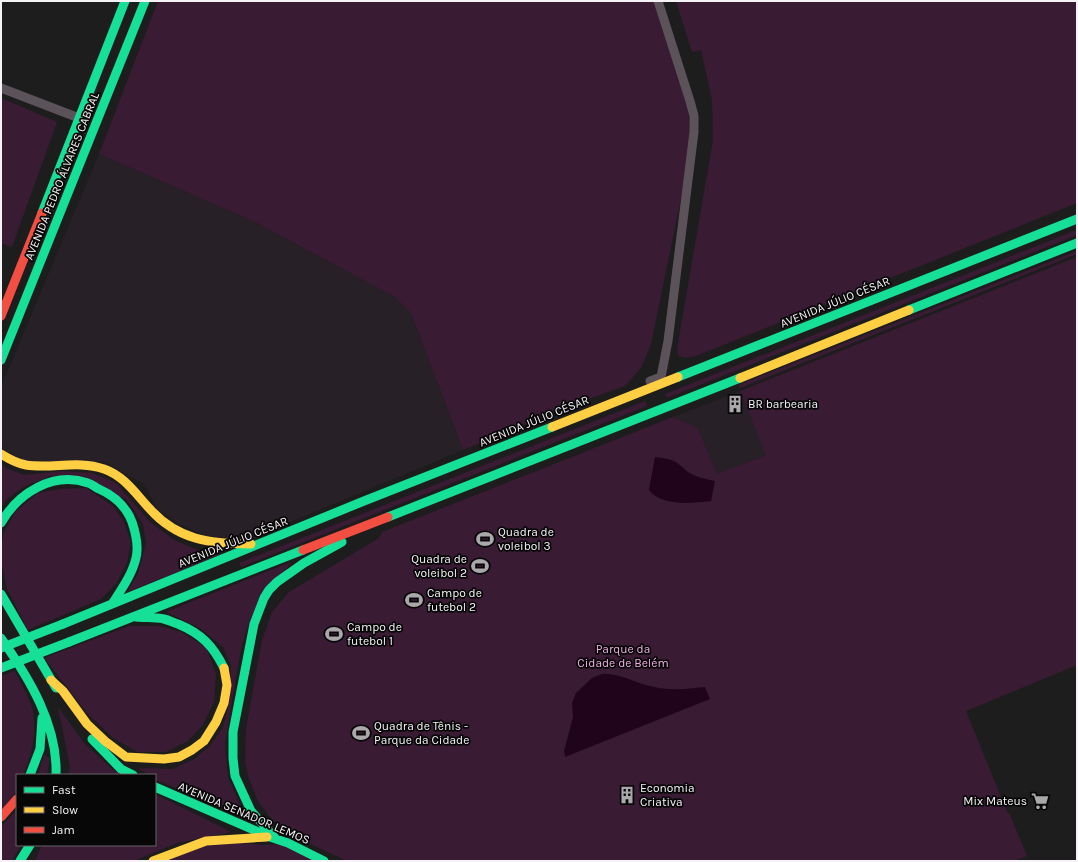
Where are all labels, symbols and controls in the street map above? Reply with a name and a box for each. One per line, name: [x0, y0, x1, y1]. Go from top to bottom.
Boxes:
street label: AVENIDA PEDRO ÁLVARES CABRAL: [21, 89, 102, 262]
street label: AVENIDA JÚLIO CÉSAR: [778, 273, 892, 330]
street label: AVENIDA JÚLIO CÉSAR: [477, 392, 591, 449]
building icon: BR barbearia: [725, 394, 745, 414]
place label: BR barbearia: [748, 397, 818, 411]
street label: AVENIDA JÚLIO CÉSAR: [176, 513, 290, 570]
place label: Quadra de voleibol 3: [498, 525, 554, 553]
sports icon: Quadra de voleibol 3: [475, 529, 495, 549]
place label: Quadra de voleibol 2: [411, 552, 467, 580]
sports icon: Quadra de voleibol 2: [470, 556, 490, 576]
place label: Campo de futebol 2: [427, 586, 482, 614]
sports icon: Campo de futebol 2: [404, 590, 424, 610]
place label: Campo de futebol 1: [347, 620, 402, 648]
sports icon: Campo de futebol 1: [324, 624, 344, 644]
park label: Parque da Cidade de Belém: [577, 642, 669, 670]
place label: Quadra de Tênis - Parque da Cidade: [374, 719, 469, 747]
sports icon: Quadra de Tênis - Parque da Cidade: [351, 723, 371, 743]
legend: [16, 774, 156, 846]
street label: AVENIDA SENADOR LEMOS: [176, 779, 312, 847]
place label: Economia Criativa: [640, 781, 695, 809]
text: Fast: [52, 783, 76, 797]
building icon: Economia Criativa: [617, 785, 637, 805]
supermarket icon: Mix Mateus: [1030, 791, 1050, 811]
place label: Mix Mateus: [963, 794, 1027, 808]
text: Slow: [52, 803, 78, 817]
text: Jam: [52, 823, 75, 837]

